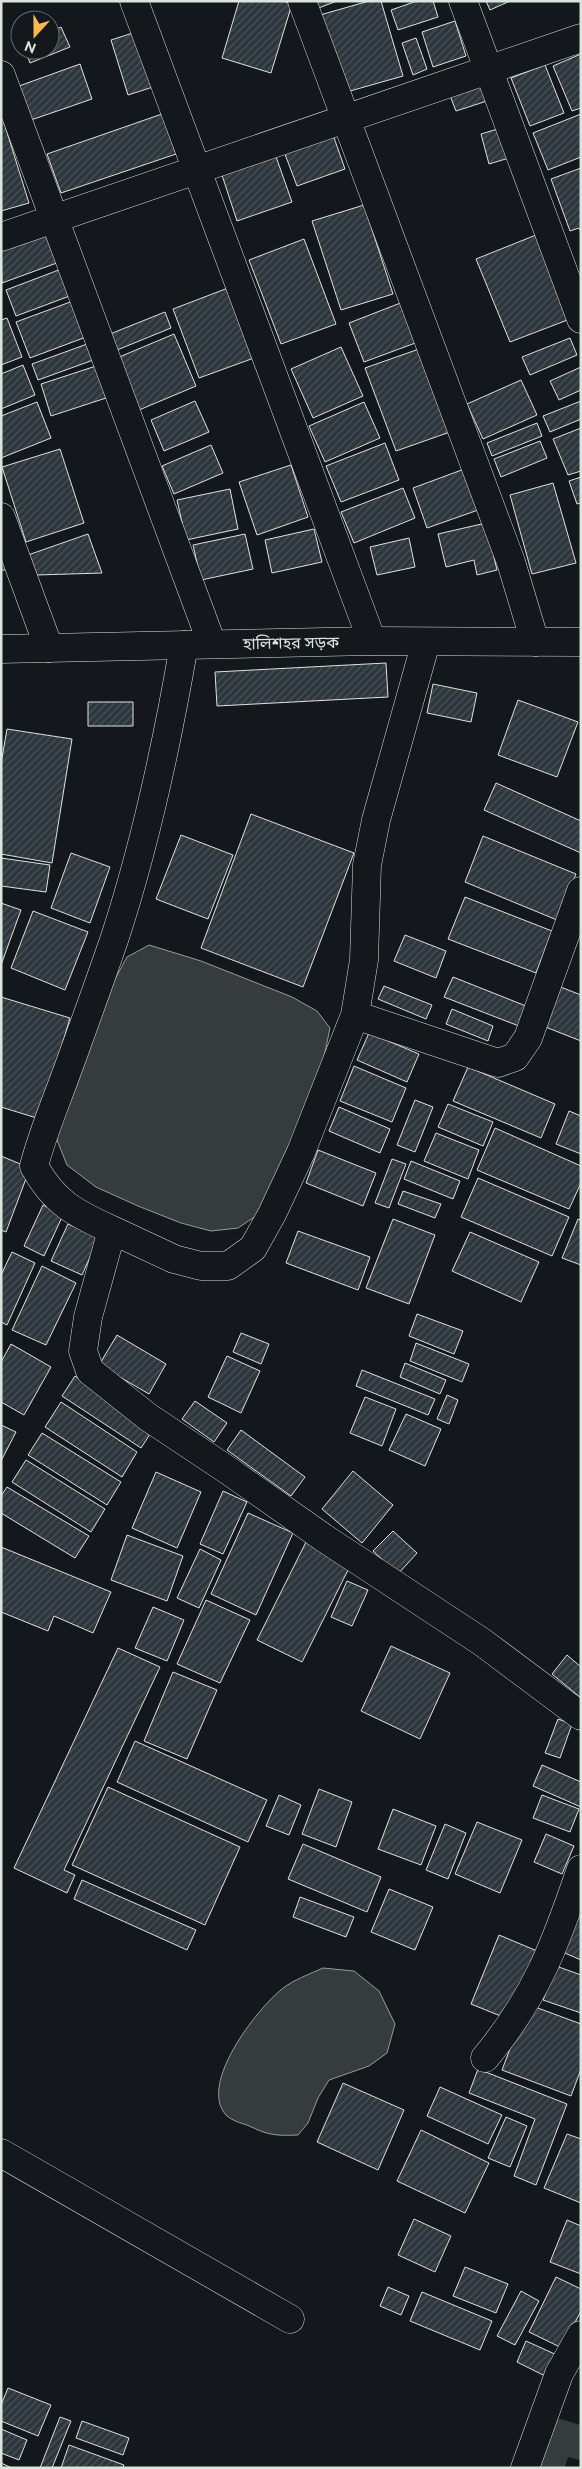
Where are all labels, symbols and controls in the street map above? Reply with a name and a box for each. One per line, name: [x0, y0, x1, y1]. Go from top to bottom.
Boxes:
north arrow: [10, 10, 60, 60]
text: N: [22, 38, 38, 57]
street label: হালিশহর সড়ক: [242, 633, 340, 653]

